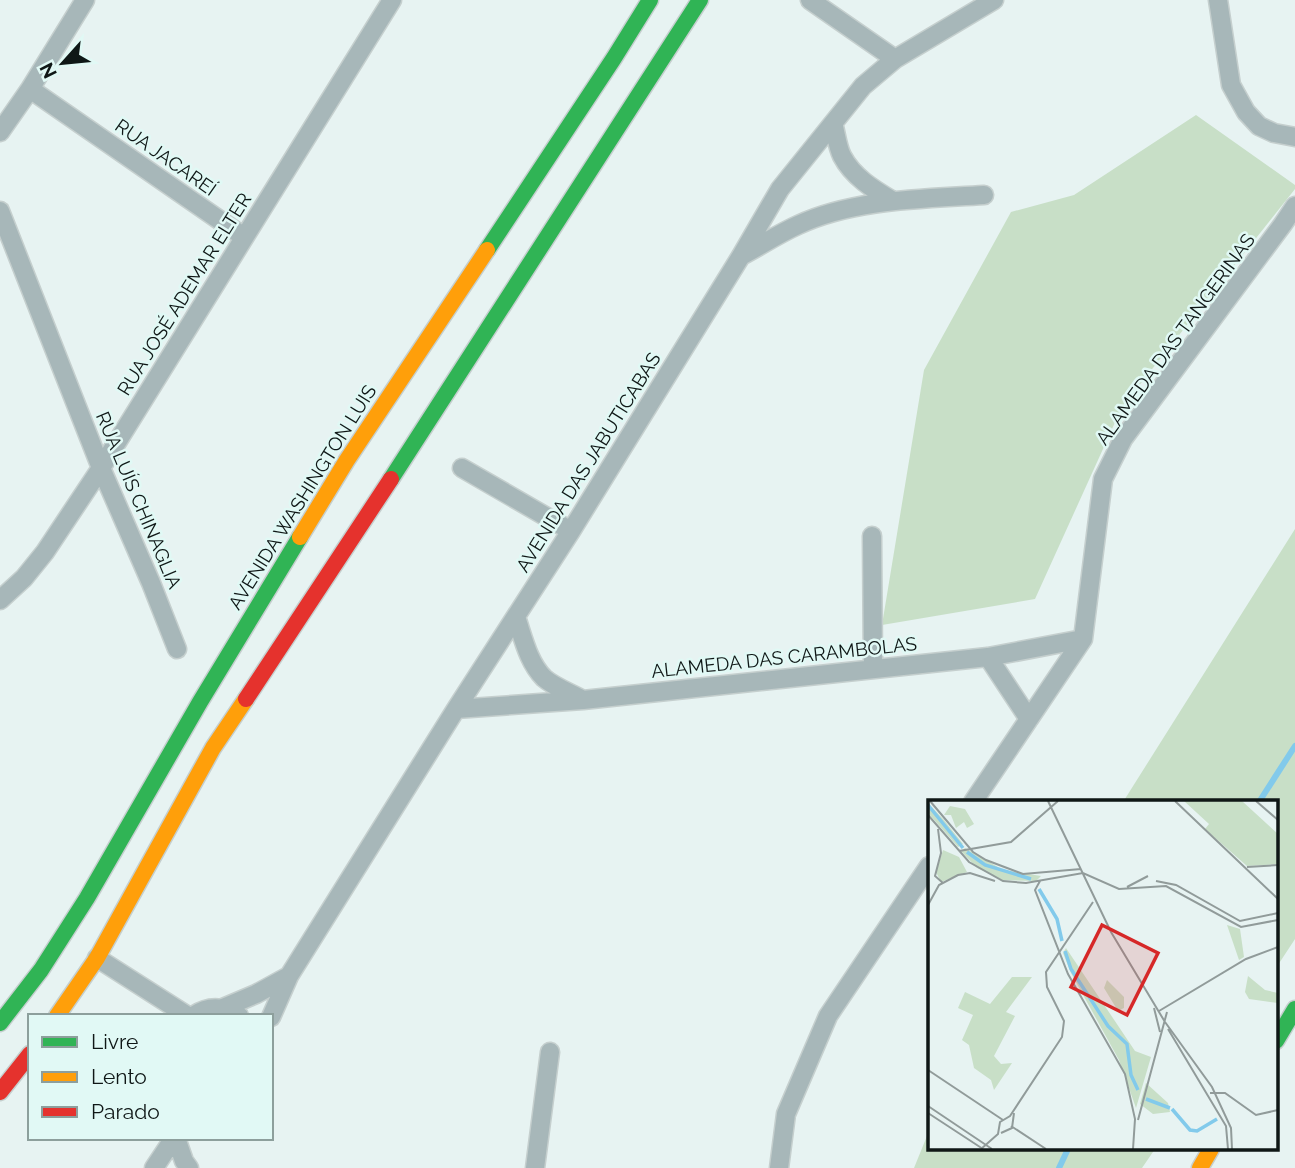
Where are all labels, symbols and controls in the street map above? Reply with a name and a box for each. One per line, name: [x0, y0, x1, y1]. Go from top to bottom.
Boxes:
north arrow: [28, 28, 98, 98]
text: N: [35, 59, 61, 82]
street label: RUA JACAREÍ: [111, 114, 221, 200]
street label: RUA JOSÉ ADEMAR ELTER: [113, 189, 255, 399]
street label: ALAMEDA DAS TANGERINAS: [1091, 229, 1259, 449]
street label: AVENIDA DAS JABUTICABAS: [511, 348, 665, 576]
street label: AVENIDA WASHINGTON LUIS: [224, 381, 380, 613]
street label: RUA LUÍS CHINAGLIA: [92, 408, 186, 592]
street label: ALAMEDA DAS CARAMBOLAS: [650, 632, 918, 682]
inset map: [928, 800, 1278, 1150]
legend: [28, 1014, 273, 1140]
text: Livre: [91, 1029, 138, 1054]
text: Lento: [91, 1064, 147, 1089]
text: Parado: [91, 1099, 160, 1124]

